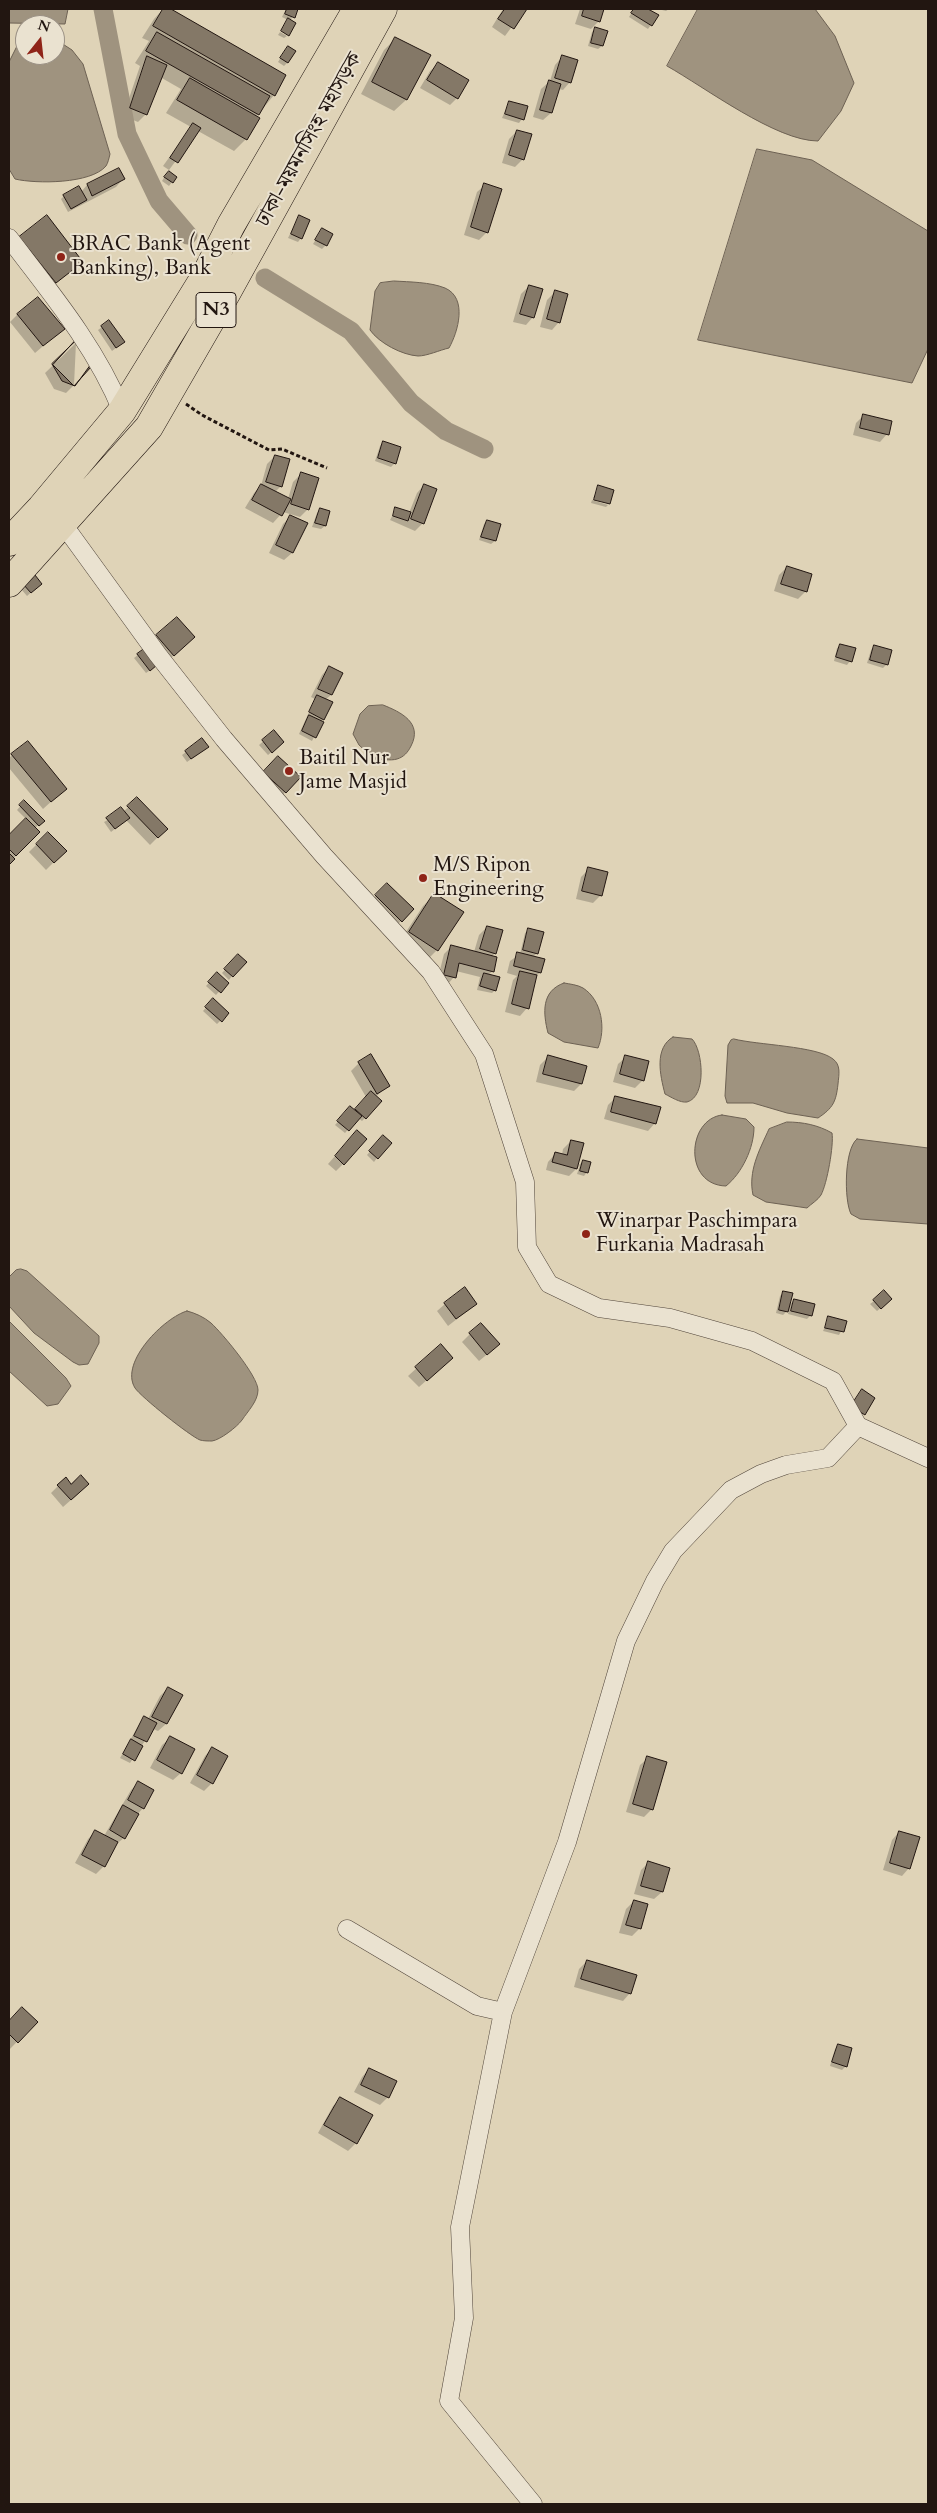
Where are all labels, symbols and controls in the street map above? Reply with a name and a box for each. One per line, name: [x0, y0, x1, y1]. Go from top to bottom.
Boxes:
north arrow: [15, 15, 65, 65]
text: N: [36, 15, 52, 37]
street label: ঢাকা-ময়মনসিংহ মহাসড়ক: [252, 49, 368, 231]
place label: BRAC Bank (Agent Banking), Bank: [71, 232, 250, 282]
marker: BRAC Bank (Agent Banking), Bank: [55, 251, 67, 263]
road number: N3: [196, 292, 236, 328]
place label: Baitil Nur Jame Masjid: [299, 746, 407, 796]
marker: Baitil Nur Jame Masjid: [283, 765, 295, 777]
place label: M/S Ripon Engineering: [433, 853, 544, 903]
marker: M/S Ripon Engineering: [417, 872, 429, 884]
place label: Winarpar Paschimpara Furkania Madrasah: [596, 1209, 798, 1259]
marker: Winarpar Paschimpara Furkania Madrasah: [580, 1228, 592, 1240]

